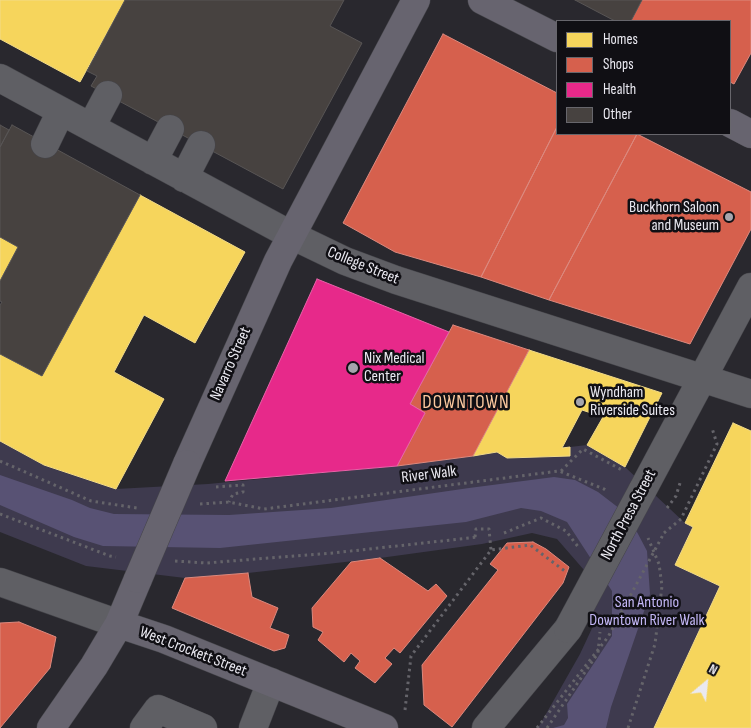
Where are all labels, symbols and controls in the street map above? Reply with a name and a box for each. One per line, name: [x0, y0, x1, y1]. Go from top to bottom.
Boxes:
legend: [556, 20, 731, 135]
text: Homes: [603, 30, 638, 49]
text: Shops: [603, 55, 634, 74]
text: Health: [603, 80, 636, 99]
text: Other: [603, 105, 632, 124]
place label: Buckhorn Saloon and Museum: [629, 198, 719, 236]
marker: Buckhorn Saloon and Museum: [723, 211, 735, 223]
street label: College Street: [324, 243, 402, 289]
street label: Navarro Street: [206, 324, 256, 404]
place label: Nix Medical Center: [364, 349, 425, 387]
marker: Nix Medical Center: [346, 361, 360, 375]
place label: Wyndham Riverside Suites: [590, 383, 675, 421]
district label: DOWNTOWN: [421, 392, 511, 414]
marker: Wyndham Riverside Suites: [574, 396, 586, 408]
street label: River Walk: [400, 462, 458, 488]
street label: North Presa Street: [597, 467, 661, 563]
park label: San Antonio Downtown River Walk: [589, 593, 705, 631]
street label: West Crockett Street: [137, 623, 249, 681]
north arrow: [681, 658, 731, 708]
text: N: [706, 660, 721, 679]

